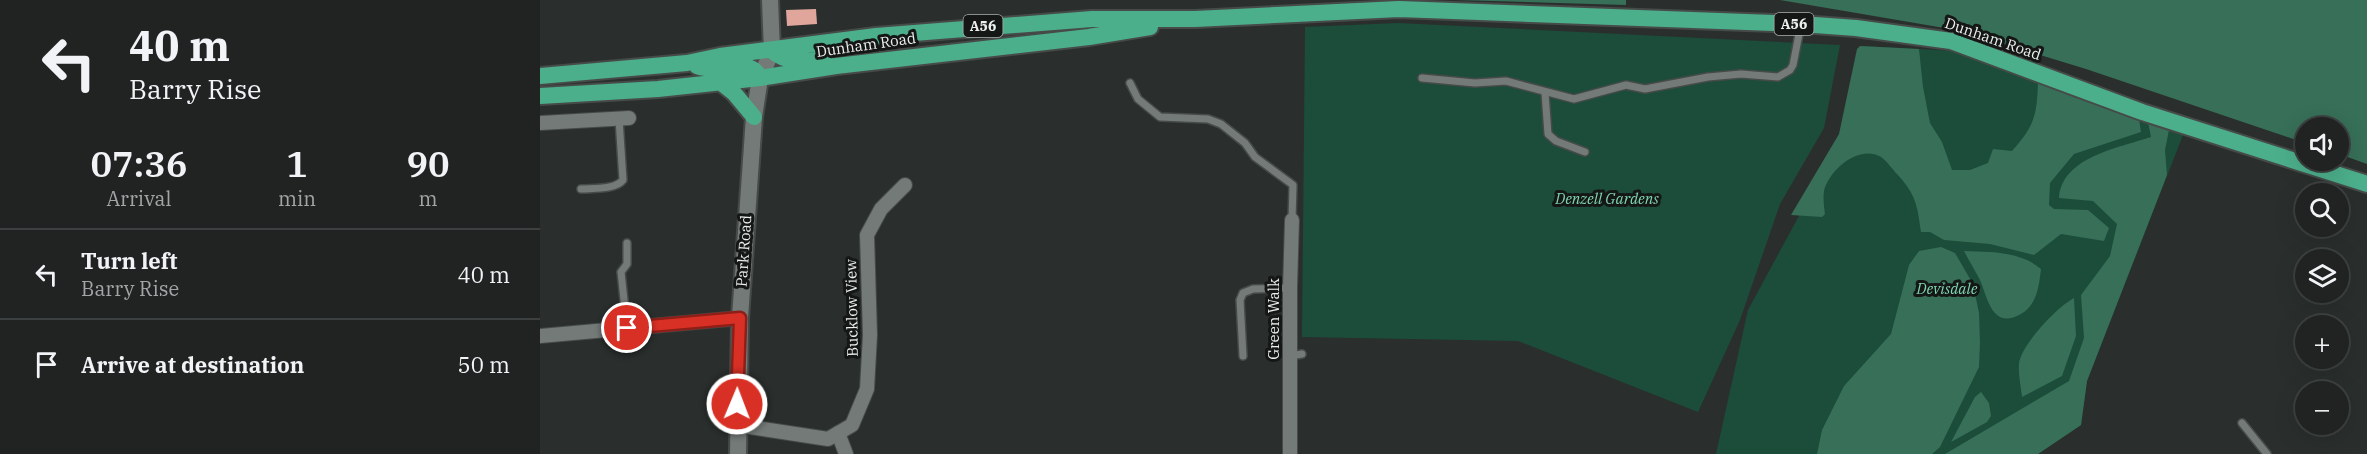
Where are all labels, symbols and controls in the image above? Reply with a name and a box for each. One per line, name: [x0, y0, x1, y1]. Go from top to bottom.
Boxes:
road number: A56: [1774, 13, 1814, 35]
street label: Dunham Road: [1943, 13, 2044, 64]
road number: A56: [964, 15, 1002, 37]
text: 40 m: [129, 18, 230, 73]
icon: left: [30, 24, 108, 102]
street label: Dunham Road: [815, 28, 917, 61]
text: Barry Rise: [129, 71, 262, 106]
map controls: [2295, 117, 2349, 435]
button: sound: [2295, 117, 2349, 171]
text: 07:36: [90, 140, 188, 187]
text: 1: [286, 140, 308, 187]
text: 90: [406, 140, 450, 187]
button: search: [2295, 183, 2349, 237]
text: Arrival: [106, 185, 171, 212]
text: min: [278, 185, 316, 212]
text: m: [418, 185, 438, 212]
park label: Denzell Gardens: [1554, 189, 1659, 208]
street label: Park Road: [732, 214, 755, 288]
text: Turn left: [81, 246, 177, 275]
button: layers: [2295, 249, 2349, 303]
icon: left: [30, 258, 63, 291]
street label: Bucklow View: [841, 259, 862, 357]
text: 40 m: [458, 260, 510, 289]
text: Barry Rise: [81, 275, 179, 302]
street label: Green Walk: [1264, 278, 1283, 360]
park label: Devisdale: [1916, 279, 1978, 298]
pin: [601, 302, 652, 353]
icon: arrive: [610, 311, 643, 344]
button: +: [2295, 315, 2349, 369]
icon: arrive: [30, 348, 63, 381]
text: Arrive at destination: [81, 350, 304, 379]
text: 50 m: [458, 350, 510, 379]
position arrow: [705, 372, 769, 436]
button: −: [2295, 381, 2349, 435]

